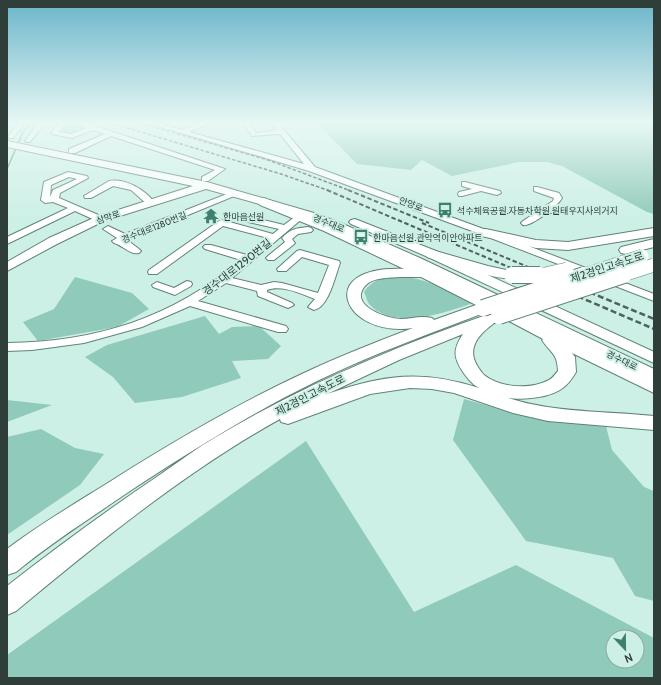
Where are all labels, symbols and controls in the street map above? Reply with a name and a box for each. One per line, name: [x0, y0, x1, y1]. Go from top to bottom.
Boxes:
street label: 안양로: [397, 195, 425, 213]
bus stop icon: 석수체육공원.자동차학원.원태우지사의거지: [436, 201, 454, 219]
place label: 석수체육공원.자동차학원.원태우지사의거지: [457, 205, 618, 216]
temple icon: 한마음선원: [202, 207, 220, 225]
street label: 삼막로: [94, 208, 122, 226]
street label: 경수대로1280번길: [120, 209, 188, 245]
place label: 한마음선원: [223, 211, 264, 222]
street label: 경수대로: [312, 212, 346, 234]
bus stop icon: 한마음선원.관악역이안아파트: [352, 228, 370, 246]
place label: 한마음선원.관악역이안아파트: [373, 232, 483, 243]
street label: 경수대로1290번길: [200, 236, 274, 298]
street label: 제2경인고속도로: [568, 249, 646, 285]
street label: 경수대로: [605, 348, 639, 372]
street label: 제2경인고속도로: [273, 371, 347, 419]
north arrow: [605, 629, 645, 669]
text: N: [623, 650, 635, 666]

